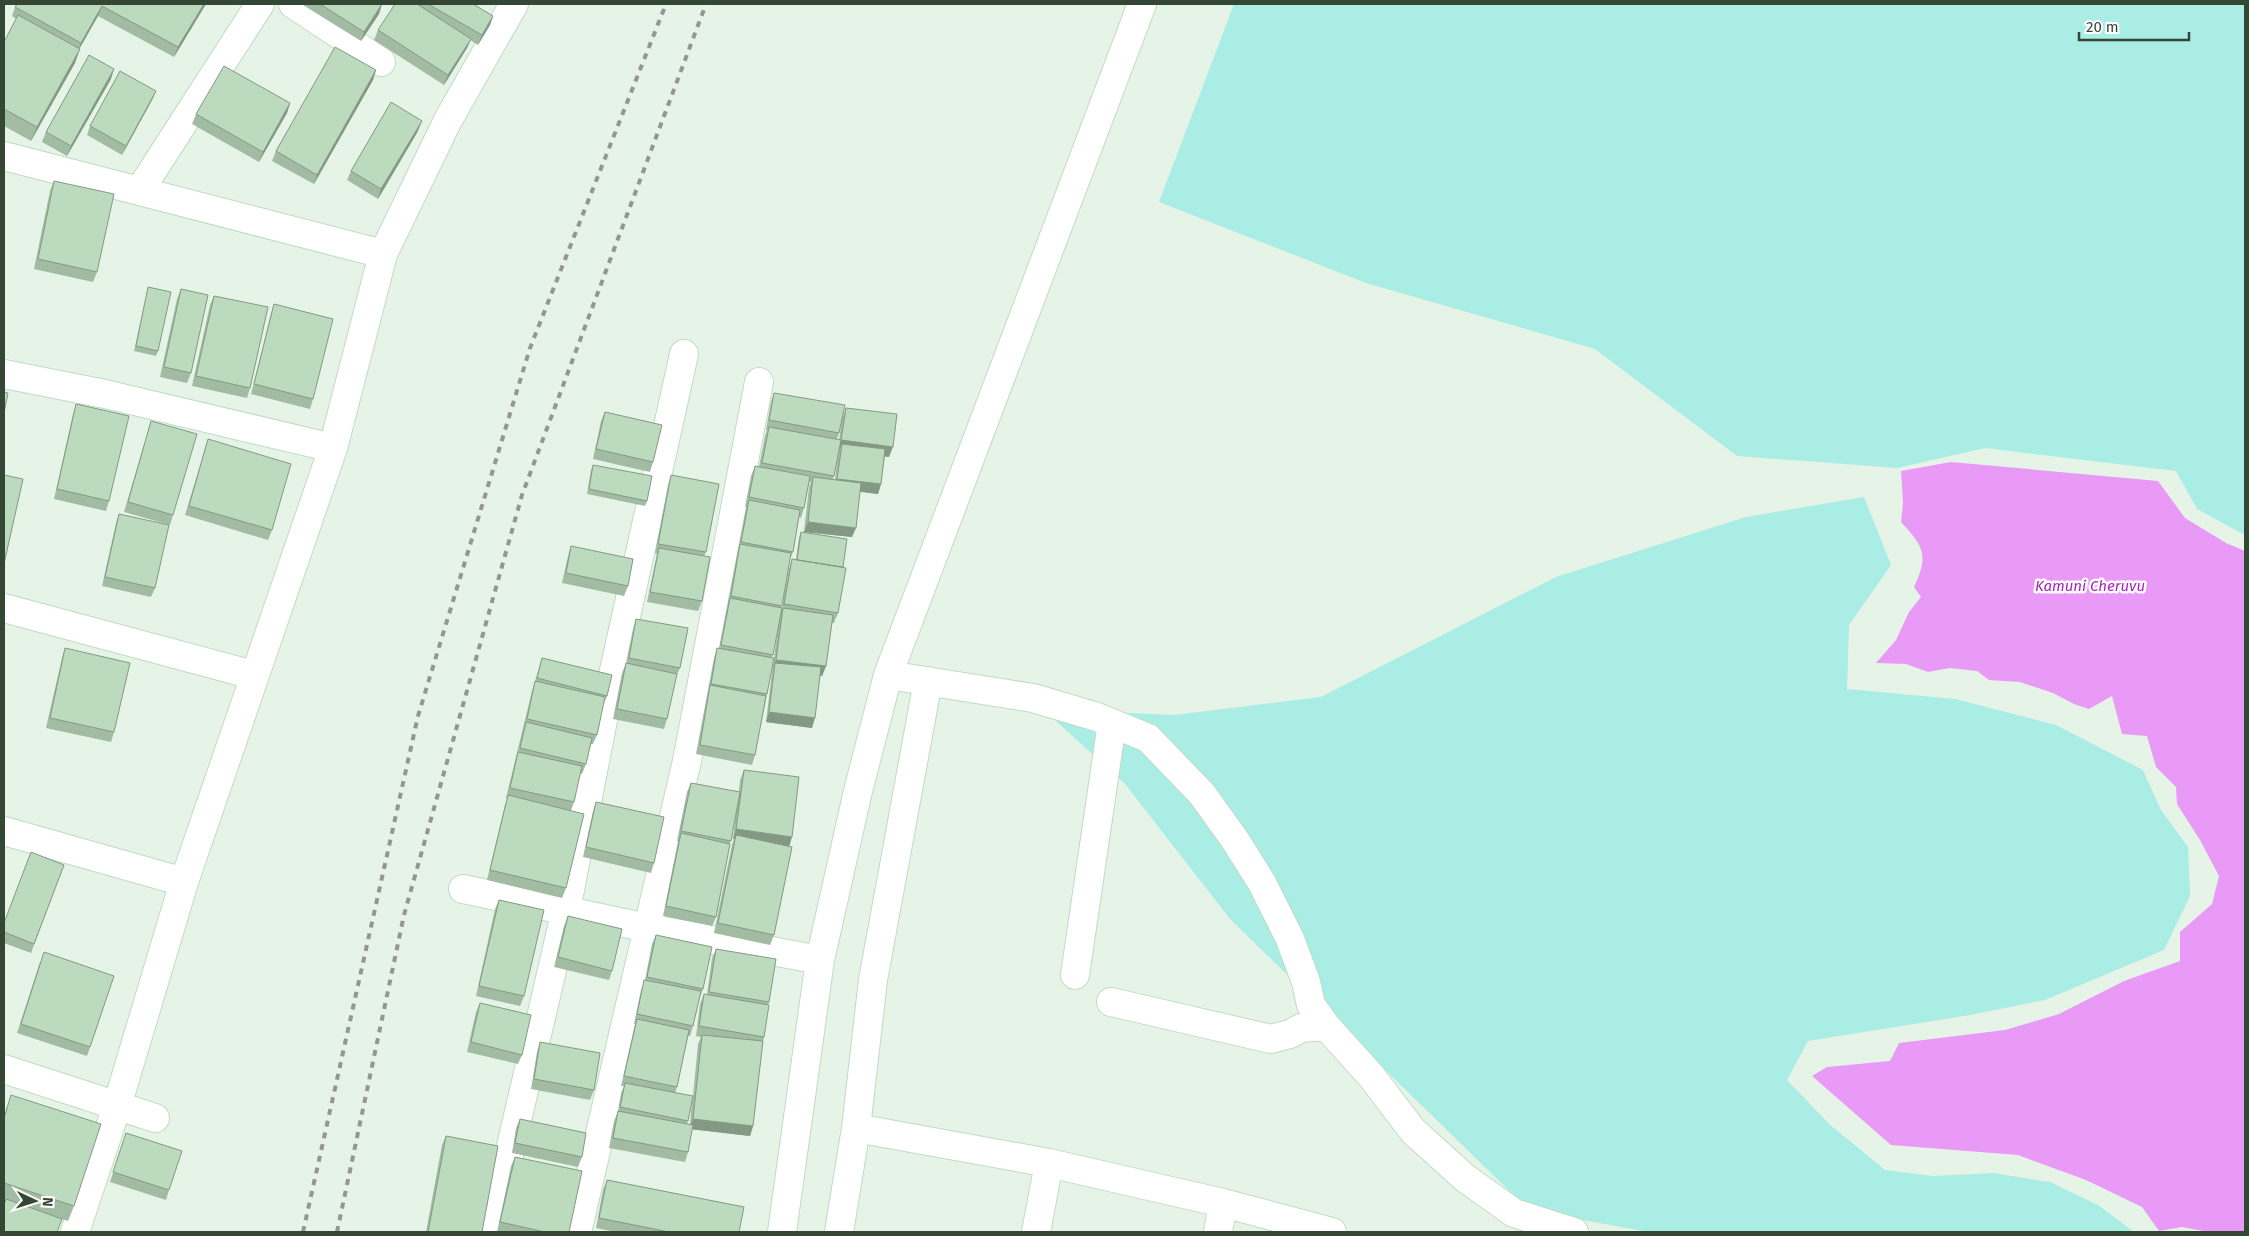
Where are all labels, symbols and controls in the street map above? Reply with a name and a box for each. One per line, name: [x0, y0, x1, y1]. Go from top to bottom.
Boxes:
scale bar: [2079, 10, 2189, 42]
text: 20 m: [2086, 18, 2119, 36]
water label: Kamuni Cheruvu: [2035, 577, 2145, 595]
north arrow: [10, 1176, 60, 1226]
text: N: [39, 1197, 56, 1207]

